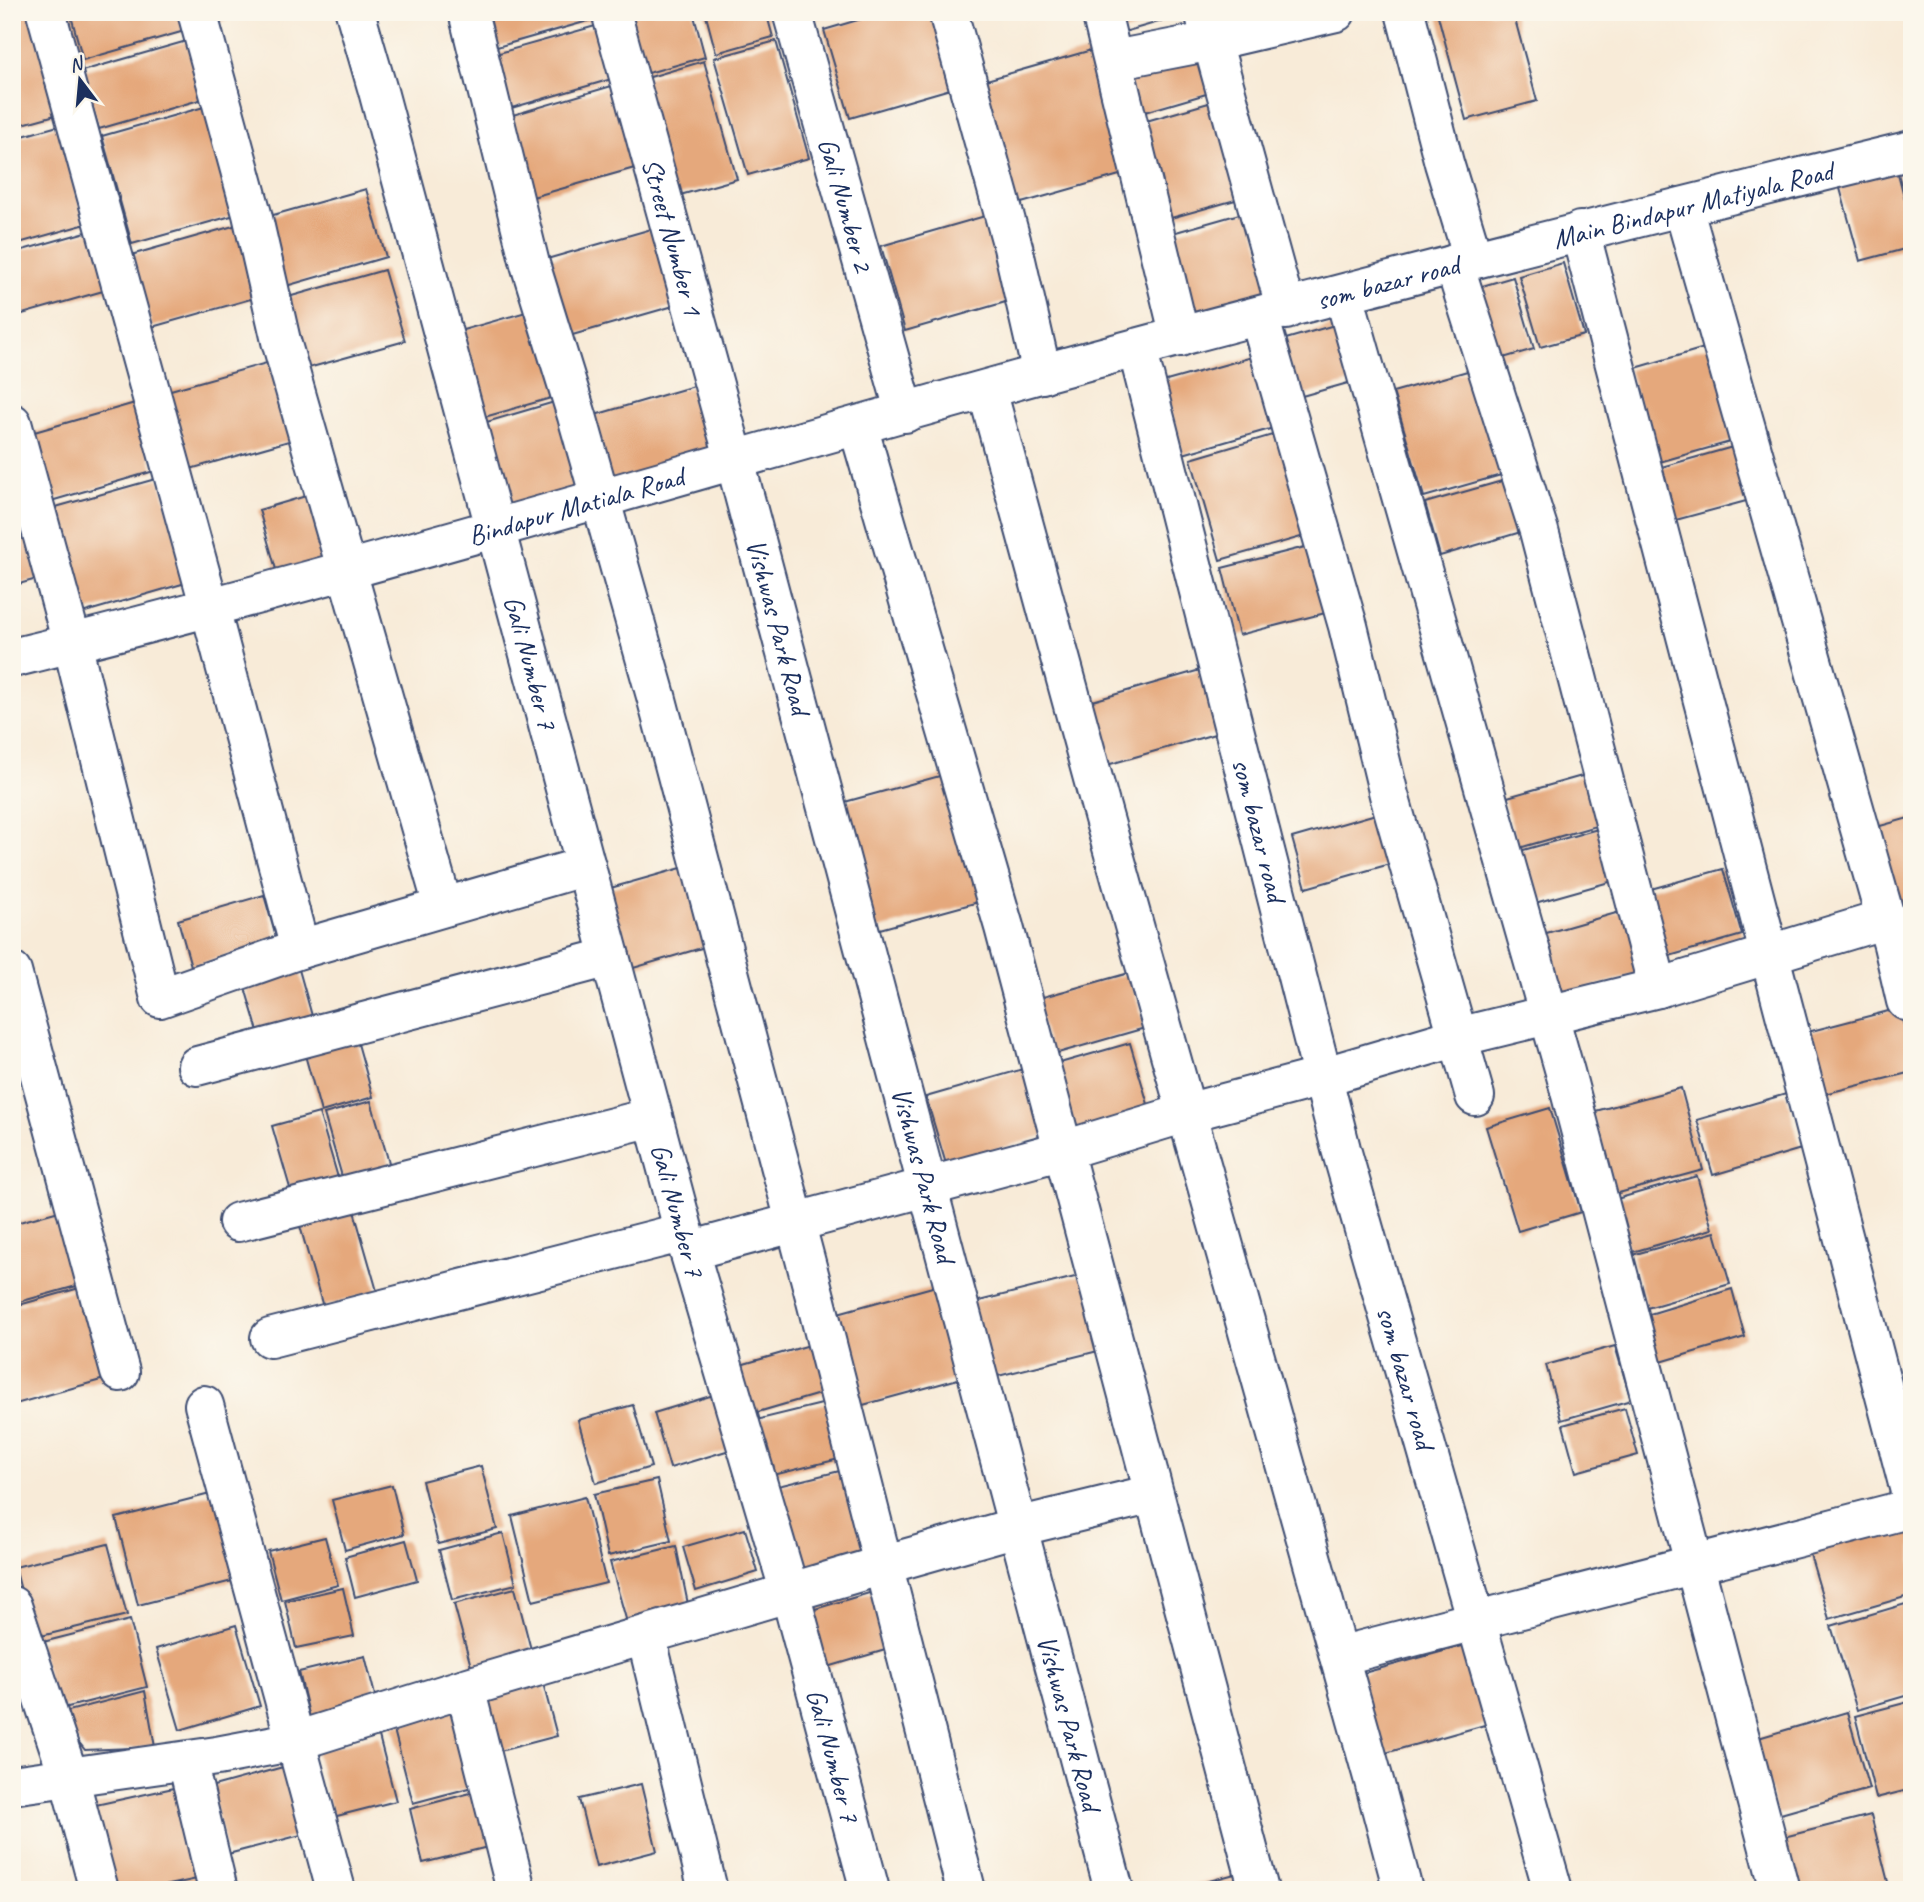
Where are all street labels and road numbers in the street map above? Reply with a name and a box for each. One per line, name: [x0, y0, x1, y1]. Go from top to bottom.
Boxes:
street label: Gali Number 2: [810, 134, 882, 278]
street label: Main Bindapur Matiyala Road: [1549, 152, 1840, 257]
street label: Street Number 1: [634, 154, 711, 321]
street label: som bazar road: [1312, 246, 1467, 318]
street label: Bindapur Matiala Road: [464, 457, 691, 553]
street label: Vishwas Park Road: [738, 535, 819, 722]
street label: Gali Number 7: [496, 592, 566, 735]
street label: som bazar road: [1224, 755, 1295, 909]
street label: Vishwas Park Road: [884, 1083, 965, 1270]
street label: Gali Number 7: [643, 1140, 713, 1283]
street label: som bazar road: [1369, 1302, 1444, 1456]
street label: Vishwas Park Road: [1029, 1631, 1110, 1818]
street label: Gali Number 7: [799, 1685, 868, 1827]

